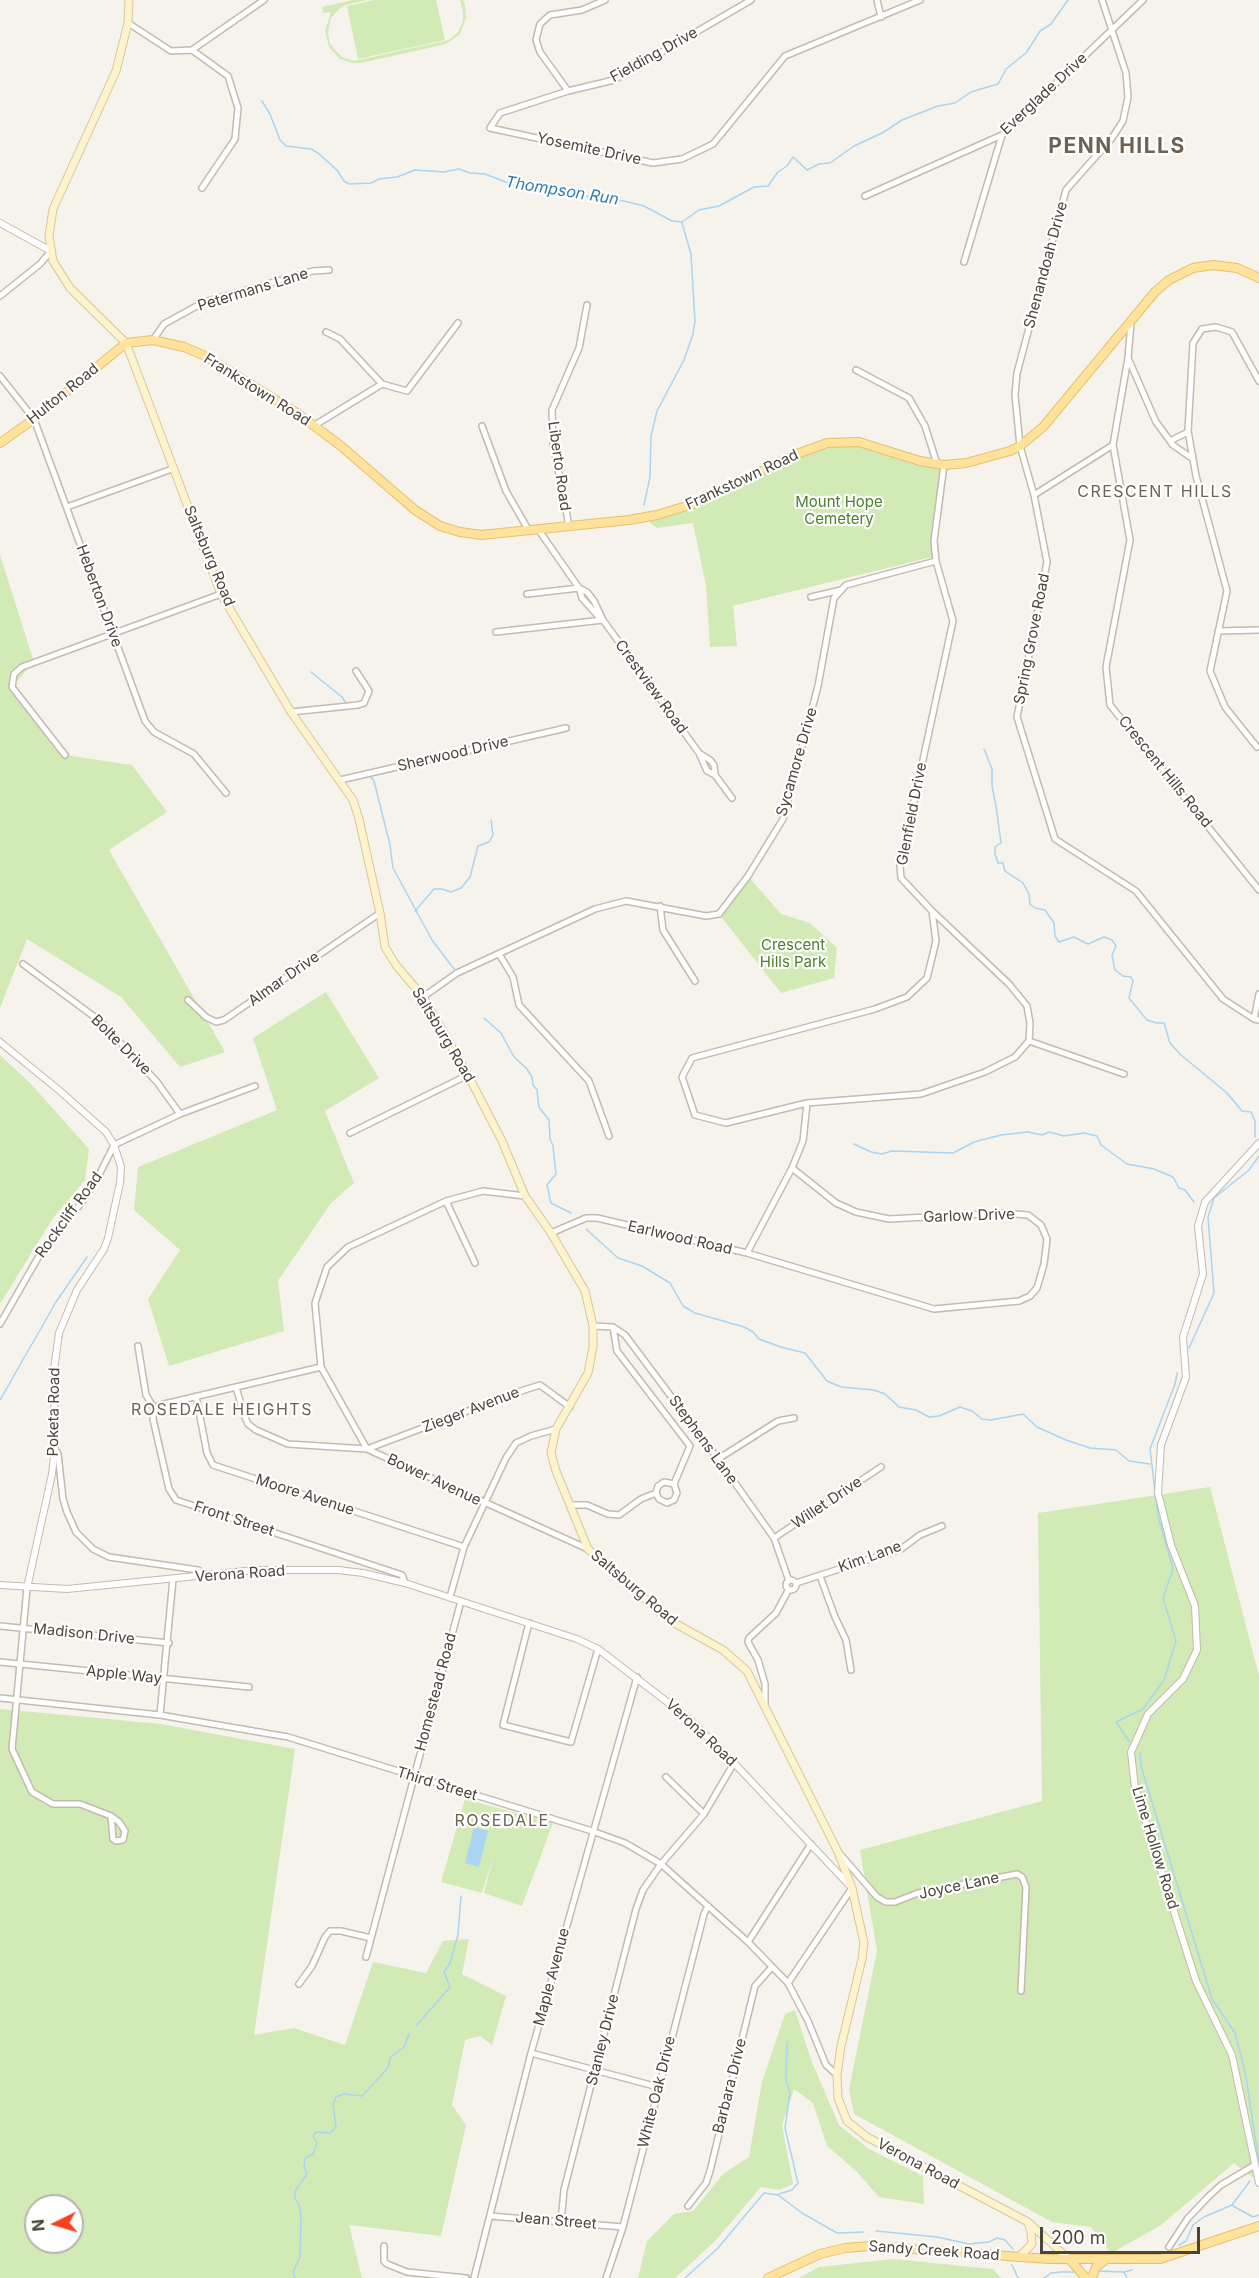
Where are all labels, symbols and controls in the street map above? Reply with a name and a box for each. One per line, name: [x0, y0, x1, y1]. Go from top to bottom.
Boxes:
street label: Fielding Drive: [607, 24, 701, 86]
street label: Everglade Drive: [997, 49, 1091, 139]
street label: Yosemite Drive: [535, 129, 643, 169]
district label: PENN HILLS: [1048, 134, 1186, 160]
water label: Thompson Run: [504, 173, 620, 209]
street label: Shenandoah Drive: [1020, 200, 1072, 330]
street label: Petermans Lane: [196, 265, 310, 315]
street label: Frankstown Road: [200, 350, 314, 430]
street label: Hulton Road: [24, 360, 102, 428]
street label: Liberto Road: [544, 420, 574, 512]
street label: Frankstown Road: [683, 446, 801, 514]
district label: CRESCENT HILLS: [1077, 482, 1233, 502]
park label: Mount Hope Cemetery: [795, 493, 883, 528]
street label: Saltsburg Road: [180, 503, 238, 609]
street label: Heberton Drive: [72, 542, 126, 650]
street label: Spring Grove Road: [1010, 572, 1054, 706]
street label: Crestview Road: [611, 637, 691, 737]
street label: Sycamore Drive: [773, 705, 821, 819]
street label: Crescent Hills Road: [1114, 712, 1216, 832]
street label: Sherwood Drive: [396, 732, 510, 776]
street label: Glenfield Drive: [893, 761, 931, 867]
park label: Crescent Hills Park: [760, 936, 826, 971]
street label: Almar Drive: [245, 948, 323, 1010]
street label: Saltsburg Road: [408, 984, 478, 1086]
street label: Bolte Drive: [87, 1011, 155, 1079]
street label: Rockcliff Road: [32, 1169, 106, 1261]
street label: Garlow Drive: [923, 1205, 1015, 1227]
street label: Earlwood Road: [626, 1217, 734, 1259]
street label: Poketa Road: [44, 1367, 64, 1457]
street label: Zieger Avenue: [420, 1383, 522, 1437]
street label: Stephens Lane: [665, 1392, 741, 1488]
district label: ROSEDALE HEIGHTS: [131, 1400, 313, 1420]
street label: Bower Avenue: [384, 1450, 484, 1510]
street label: Moore Avenue: [253, 1471, 357, 1519]
street label: Willet Drive: [788, 1473, 866, 1533]
street label: Front Street: [192, 1498, 276, 1540]
street label: Kim Lane: [836, 1537, 904, 1577]
street label: Saltsburg Road: [587, 1547, 681, 1629]
street label: Verona Road: [194, 1562, 286, 1586]
street label: Madison Drive: [32, 1620, 136, 1648]
street label: Homestead Road: [412, 1631, 460, 1753]
street label: Apple Way: [85, 1662, 163, 1688]
street label: Verona Road: [662, 1696, 740, 1770]
street label: Third Street: [395, 1763, 479, 1805]
street label: Lime Hollow Road: [1128, 1785, 1182, 1911]
district label: ROSEDALE: [454, 1811, 550, 1831]
street label: Joyce Lane: [917, 1869, 1001, 1903]
street label: Maple Avenue: [530, 1926, 574, 2028]
street label: Stanley Drive: [583, 1992, 623, 2088]
street label: White Oak Drive: [634, 2034, 680, 2150]
street label: Barbara Drive: [709, 2037, 751, 2135]
street label: Verona Road: [874, 2135, 962, 2193]
north arrow: [24, 2194, 84, 2254]
street label: Jean Street: [515, 2208, 597, 2234]
scale bar: [1043, 2215, 1204, 2253]
text: N: [28, 2218, 49, 2232]
text: 200 m: [1051, 2227, 1106, 2248]
street label: Sandy Creek Road: [868, 2237, 1000, 2265]

